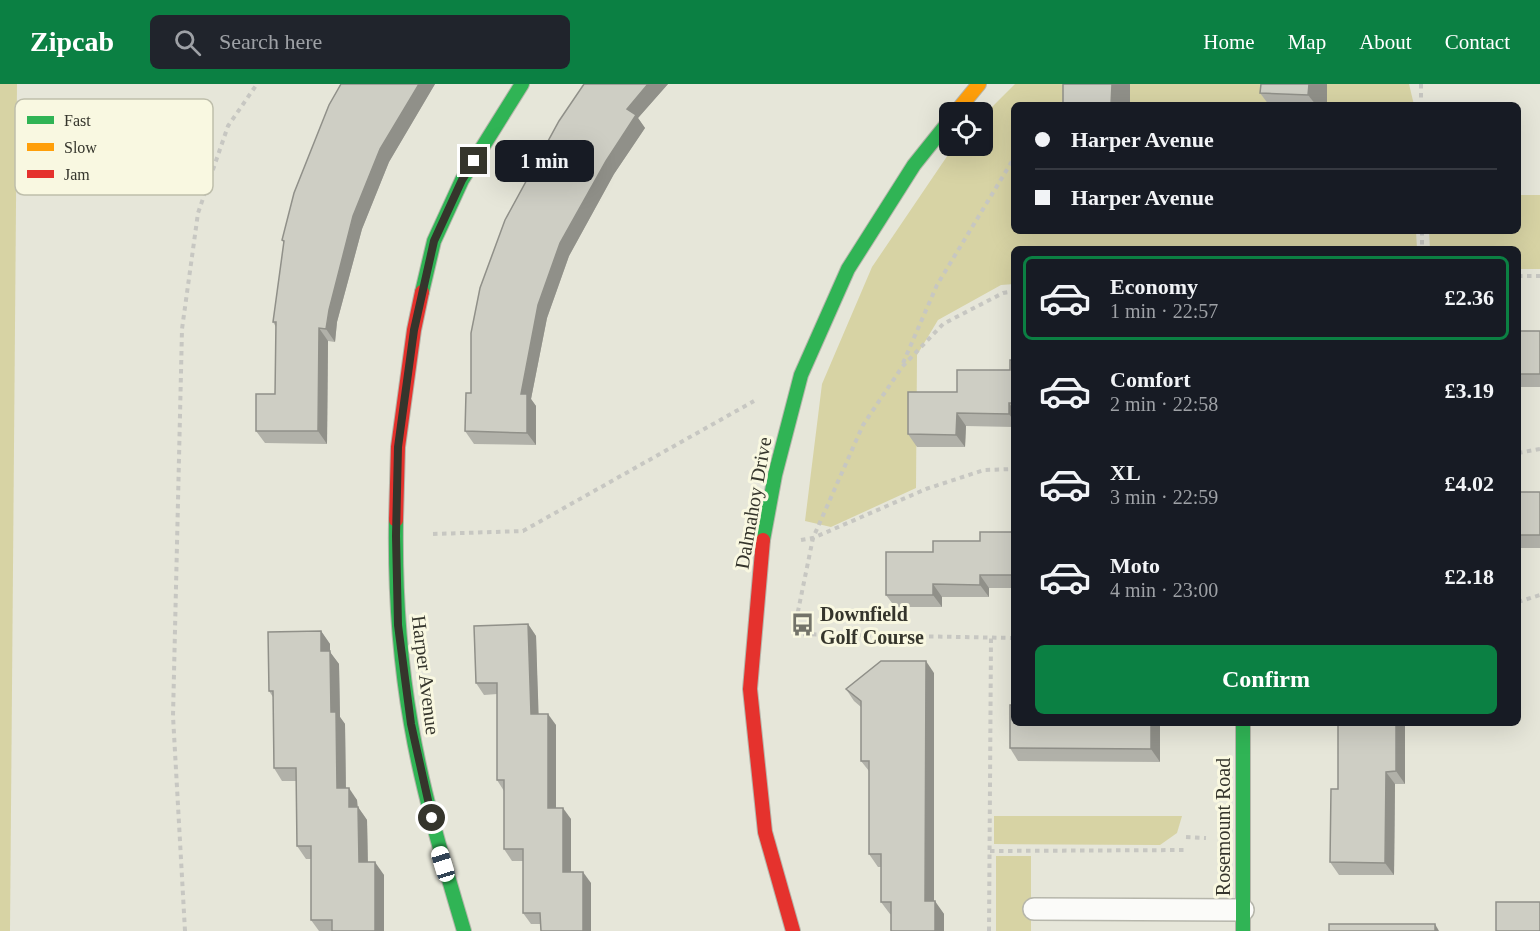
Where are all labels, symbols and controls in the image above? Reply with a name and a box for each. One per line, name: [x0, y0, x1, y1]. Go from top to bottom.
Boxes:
search box: [150, 15, 570, 69]
text: Zipcab: [30, 26, 114, 57]
icon: search: [171, 26, 204, 59]
text: Search here: [219, 29, 322, 54]
text: Home: [1203, 30, 1255, 54]
text: Map: [1288, 30, 1326, 54]
text: About: [1359, 30, 1412, 54]
text: Contact: [1445, 30, 1510, 54]
legend: [15, 99, 213, 195]
map controls: [939, 102, 993, 156]
button: locate: [939, 102, 993, 156]
text: Fast: [64, 112, 91, 129]
text: Harper Avenue: [1071, 127, 1214, 152]
text: Slow: [64, 139, 97, 156]
callout: 1 min: [495, 140, 594, 182]
route end: [460, 147, 487, 174]
text: 1 min: [520, 150, 569, 172]
text: Jam: [64, 166, 90, 183]
text: Harper Avenue: [1071, 185, 1214, 210]
icon: car: [1038, 271, 1092, 325]
text: Economy: [1110, 274, 1198, 299]
text: £2.36: [1445, 285, 1494, 310]
text: 1 min · 22:57: [1110, 300, 1218, 322]
icon: car: [1038, 364, 1092, 418]
text: Comfort: [1110, 367, 1191, 392]
text: £3.19: [1445, 378, 1494, 403]
text: 2 min · 22:58: [1110, 393, 1218, 415]
street label: Dalmahoy Drive: [731, 435, 776, 571]
icon: car: [1038, 457, 1092, 511]
text: XL: [1110, 460, 1141, 485]
text: £4.02: [1445, 471, 1494, 496]
text: 3 min · 22:59: [1110, 486, 1218, 508]
icon: car: [1038, 550, 1092, 604]
text: Moto: [1110, 553, 1160, 578]
text: £2.18: [1445, 564, 1494, 589]
text: 4 min · 23:00: [1110, 579, 1218, 601]
place label: Downfield Golf Course: [820, 603, 924, 648]
bus stop icon: Downfield Golf Course: [789, 612, 815, 638]
street label: Harper Avenue: [407, 614, 444, 736]
button: Confirm: [1035, 645, 1497, 714]
street label: Rosemount Road: [1212, 758, 1234, 896]
route start: [418, 804, 445, 831]
car: [429, 844, 457, 884]

